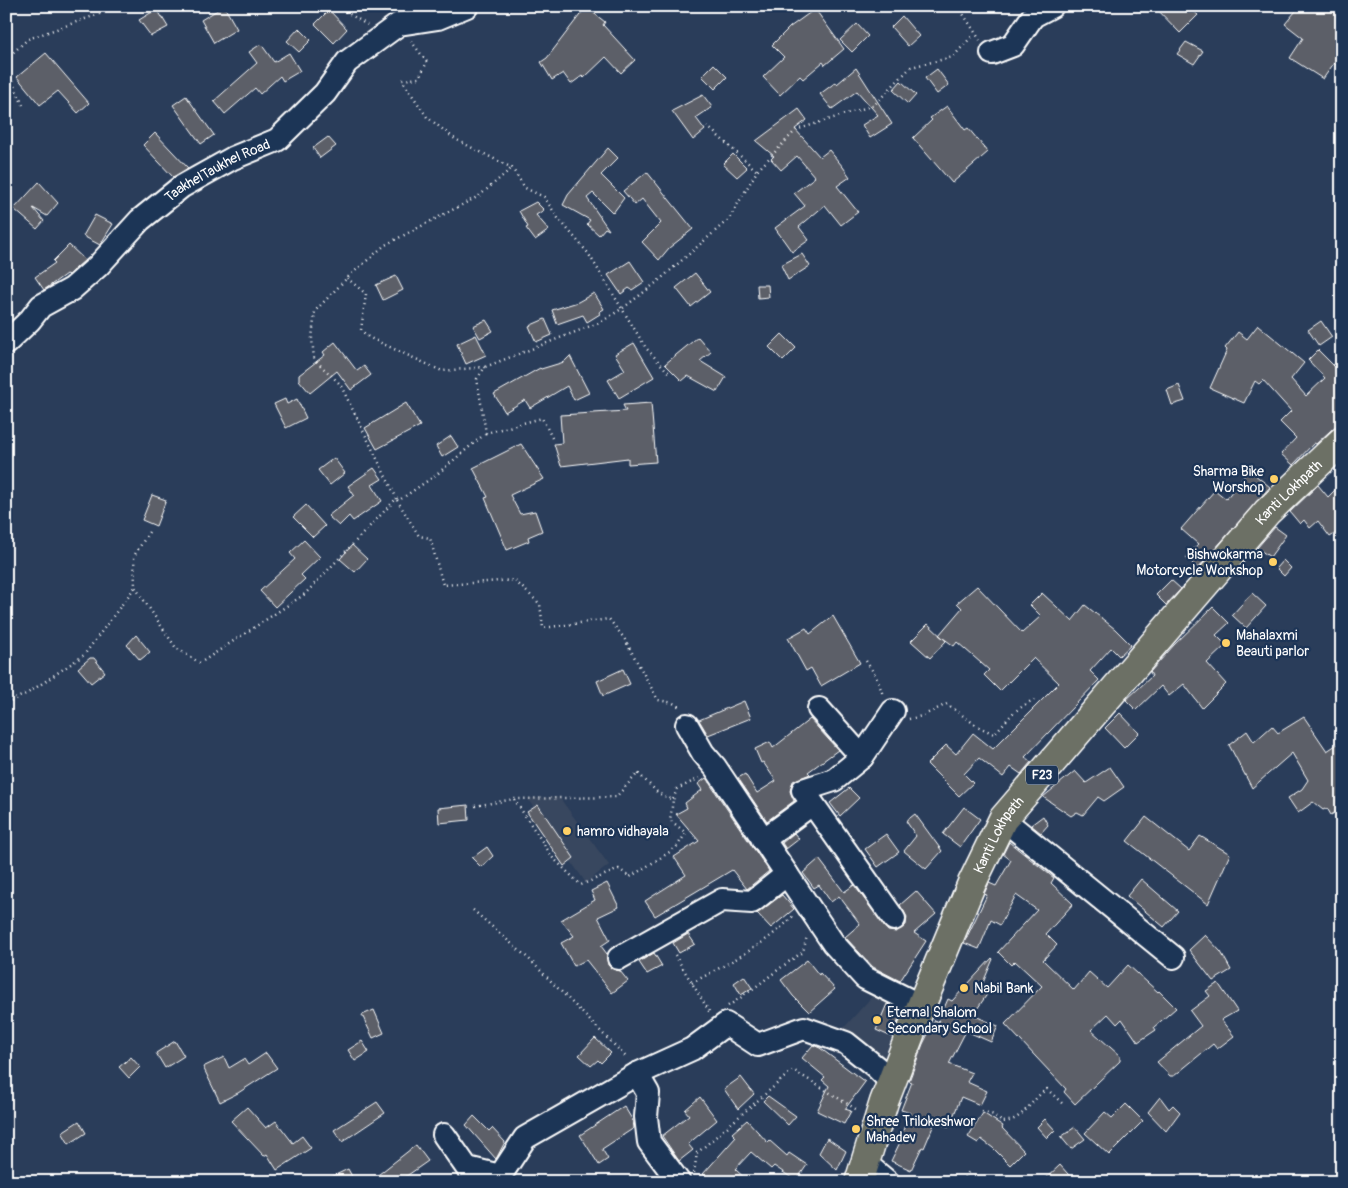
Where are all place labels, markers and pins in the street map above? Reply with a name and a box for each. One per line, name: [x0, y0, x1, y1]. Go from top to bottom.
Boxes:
place label: Sharma Bike Worshop: [1193, 463, 1264, 496]
marker: Sharma Bike Worshop: [1268, 473, 1280, 485]
place label: Bishwokarma Motorcycle Workshop: [1136, 546, 1263, 579]
marker: Bishwokarma Motorcycle Workshop: [1267, 556, 1279, 568]
place label: Mahalaxmi Beauti parlor: [1236, 627, 1309, 660]
marker: Mahalaxmi Beauti parlor: [1220, 637, 1232, 649]
place label: hamro vidhayala: [577, 823, 669, 840]
marker: hamro vidhayala: [561, 825, 573, 837]
place label: Nabil Bank: [974, 980, 1034, 997]
marker: Nabil Bank: [958, 982, 970, 994]
place label: Eternal Shalom Secondary School: [887, 1004, 992, 1037]
marker: Eternal Shalom Secondary School: [871, 1014, 883, 1026]
place label: Shree Trilokeshwor Mahadev: [866, 1113, 976, 1146]
marker: Shree Trilokeshwor Mahadev: [850, 1123, 862, 1135]

